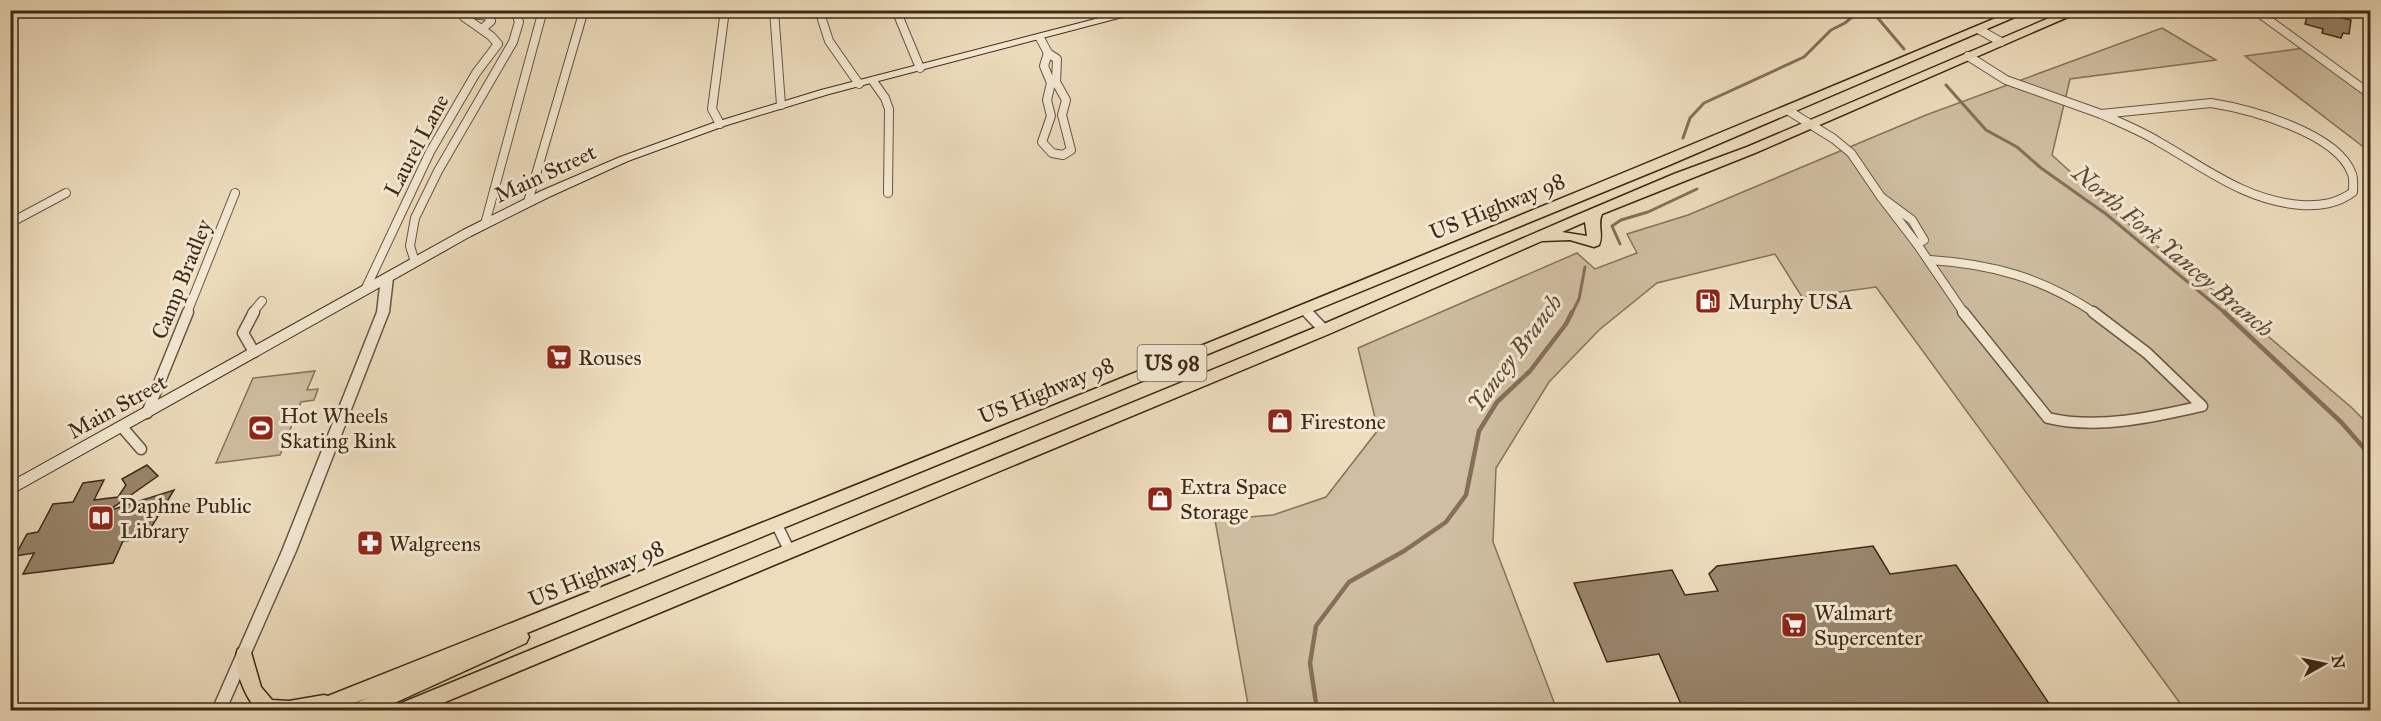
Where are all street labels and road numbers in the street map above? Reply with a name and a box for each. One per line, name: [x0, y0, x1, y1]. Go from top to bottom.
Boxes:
street label: Laurel Lane: [378, 90, 455, 201]
street label: Main Street: [490, 138, 601, 209]
street label: US Highway 98: [1425, 167, 1569, 246]
street label: Camp Bradley: [145, 215, 218, 343]
road number: US 98: [1138, 345, 1206, 381]
street label: US Highway 98: [974, 351, 1118, 430]
street label: Main Street: [63, 368, 172, 445]
street label: US Highway 98: [524, 534, 668, 613]

